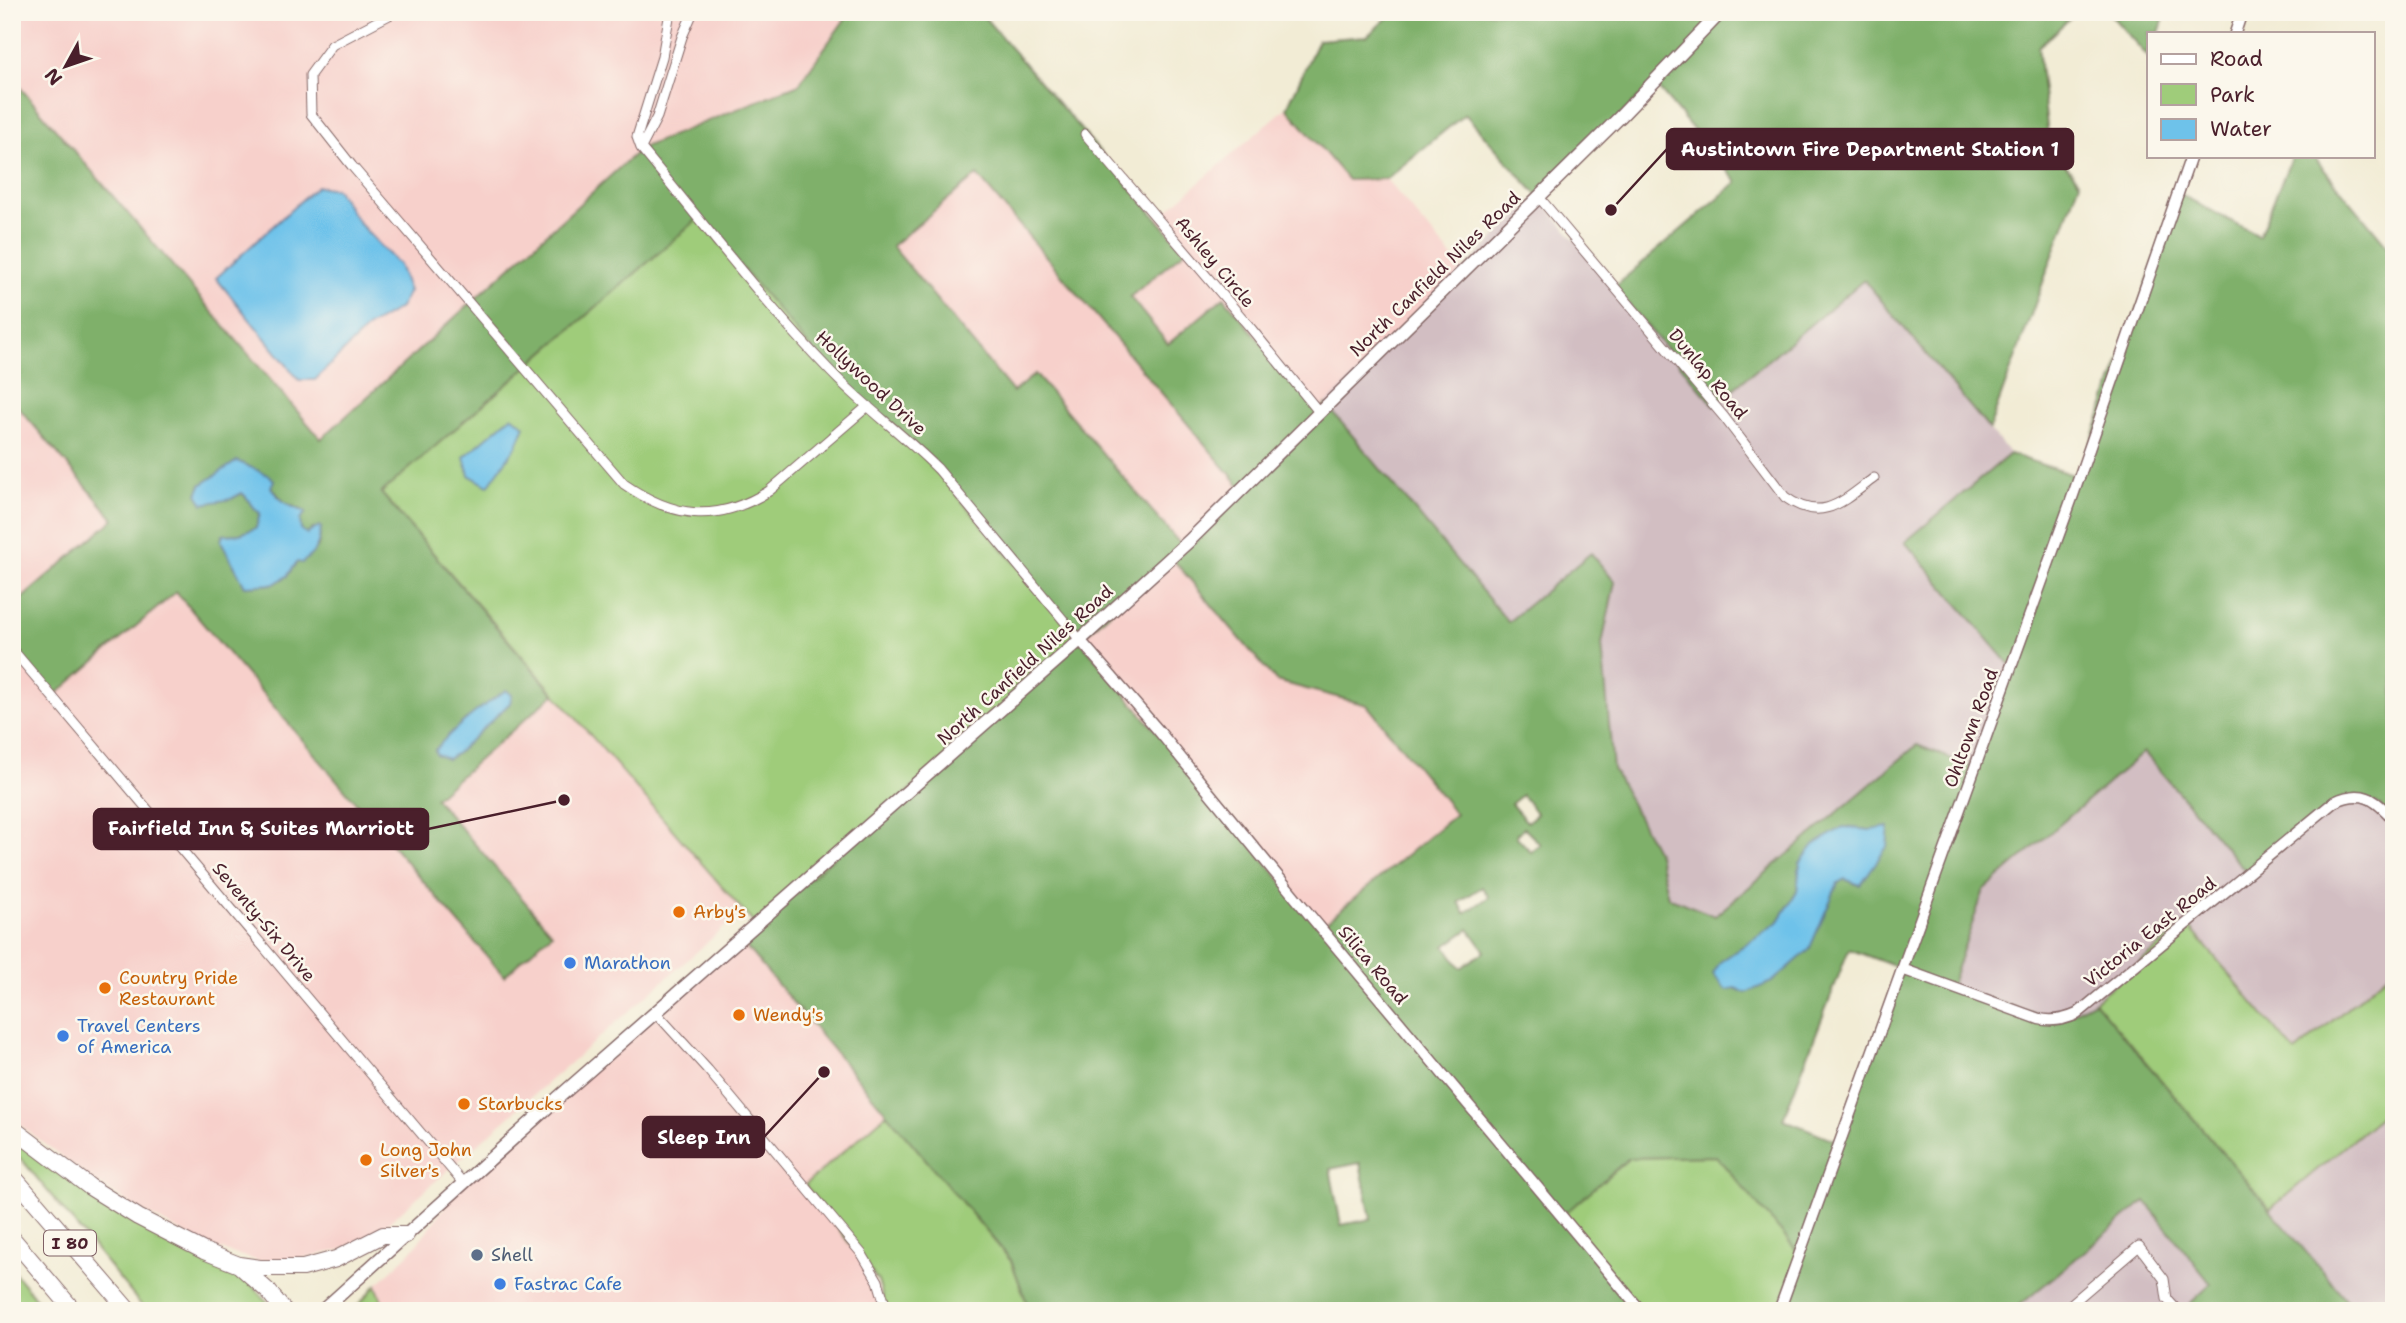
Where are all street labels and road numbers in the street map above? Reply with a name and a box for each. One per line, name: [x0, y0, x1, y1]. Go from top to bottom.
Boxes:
street label: North Canfield Niles Road: [1344, 186, 1526, 362]
street label: Ashley Circle: [1170, 211, 1260, 313]
street label: Dunlap Road: [1663, 324, 1753, 424]
street label: Hollywood Drive: [810, 325, 932, 441]
street label: North Canfield Niles Road: [932, 580, 1118, 750]
street label: Ohltown Road: [1938, 665, 2004, 791]
street label: Seventy-Six Drive: [207, 857, 321, 987]
street label: Victoria East Road: [2079, 871, 2221, 993]
street label: Silica Road: [1333, 920, 1413, 1010]
road number: I 80: [44, 1231, 96, 1256]

